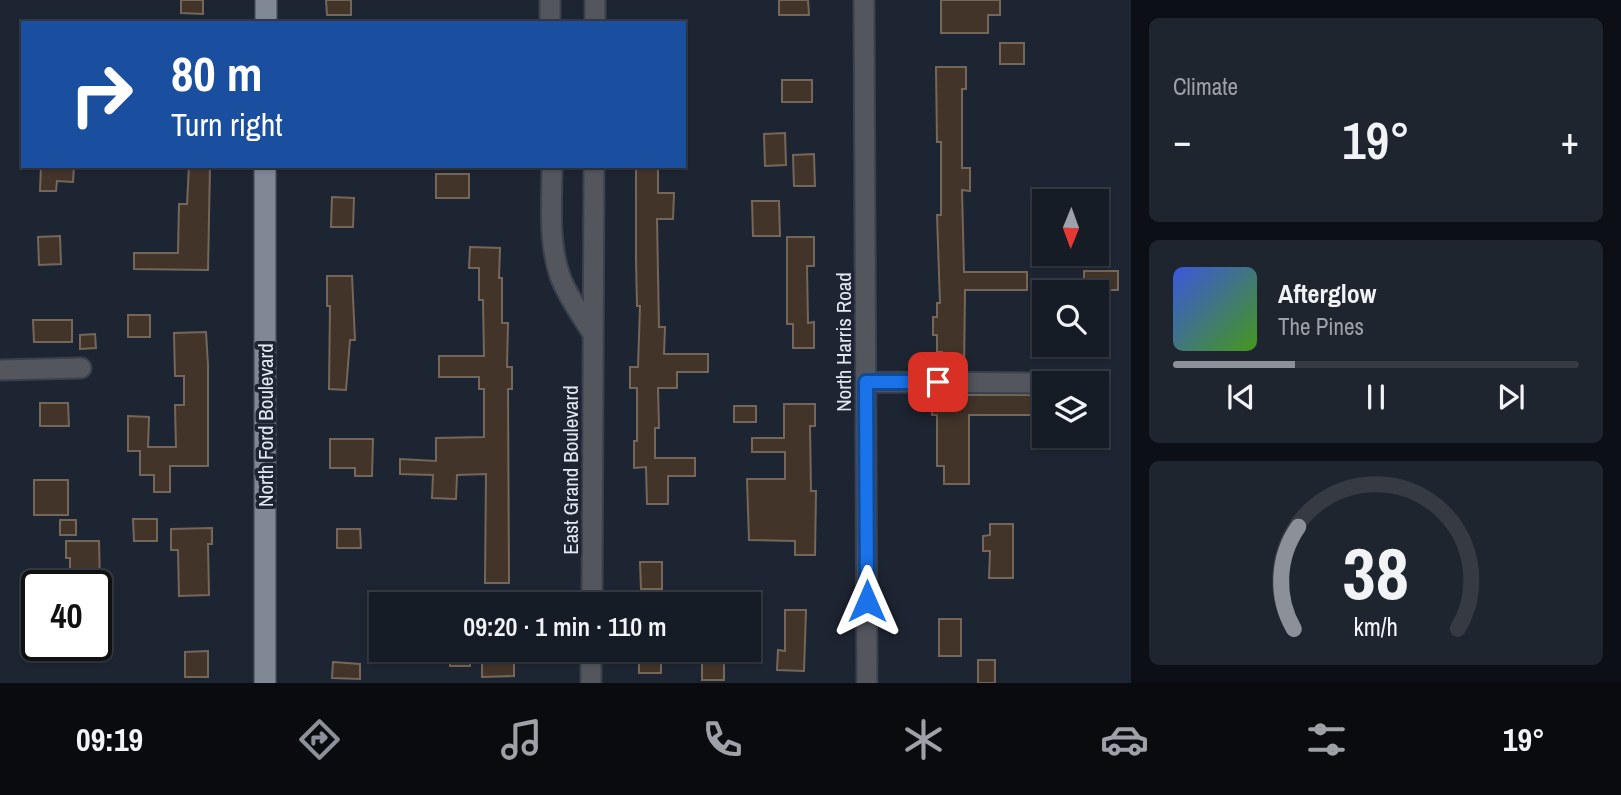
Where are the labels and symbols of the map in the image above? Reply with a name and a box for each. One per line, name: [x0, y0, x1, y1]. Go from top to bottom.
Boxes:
north arrow: [1032, 189, 1110, 266]
street label: North Harris Road: [829, 272, 858, 412]
street label: North Ford Boulevard: [251, 343, 280, 507]
pin: [908, 352, 968, 412]
street label: East Grand Boulevard: [556, 385, 585, 555]
position arrow: [830, 564, 904, 638]
speed limit sign: 40: [21, 570, 112, 661]

